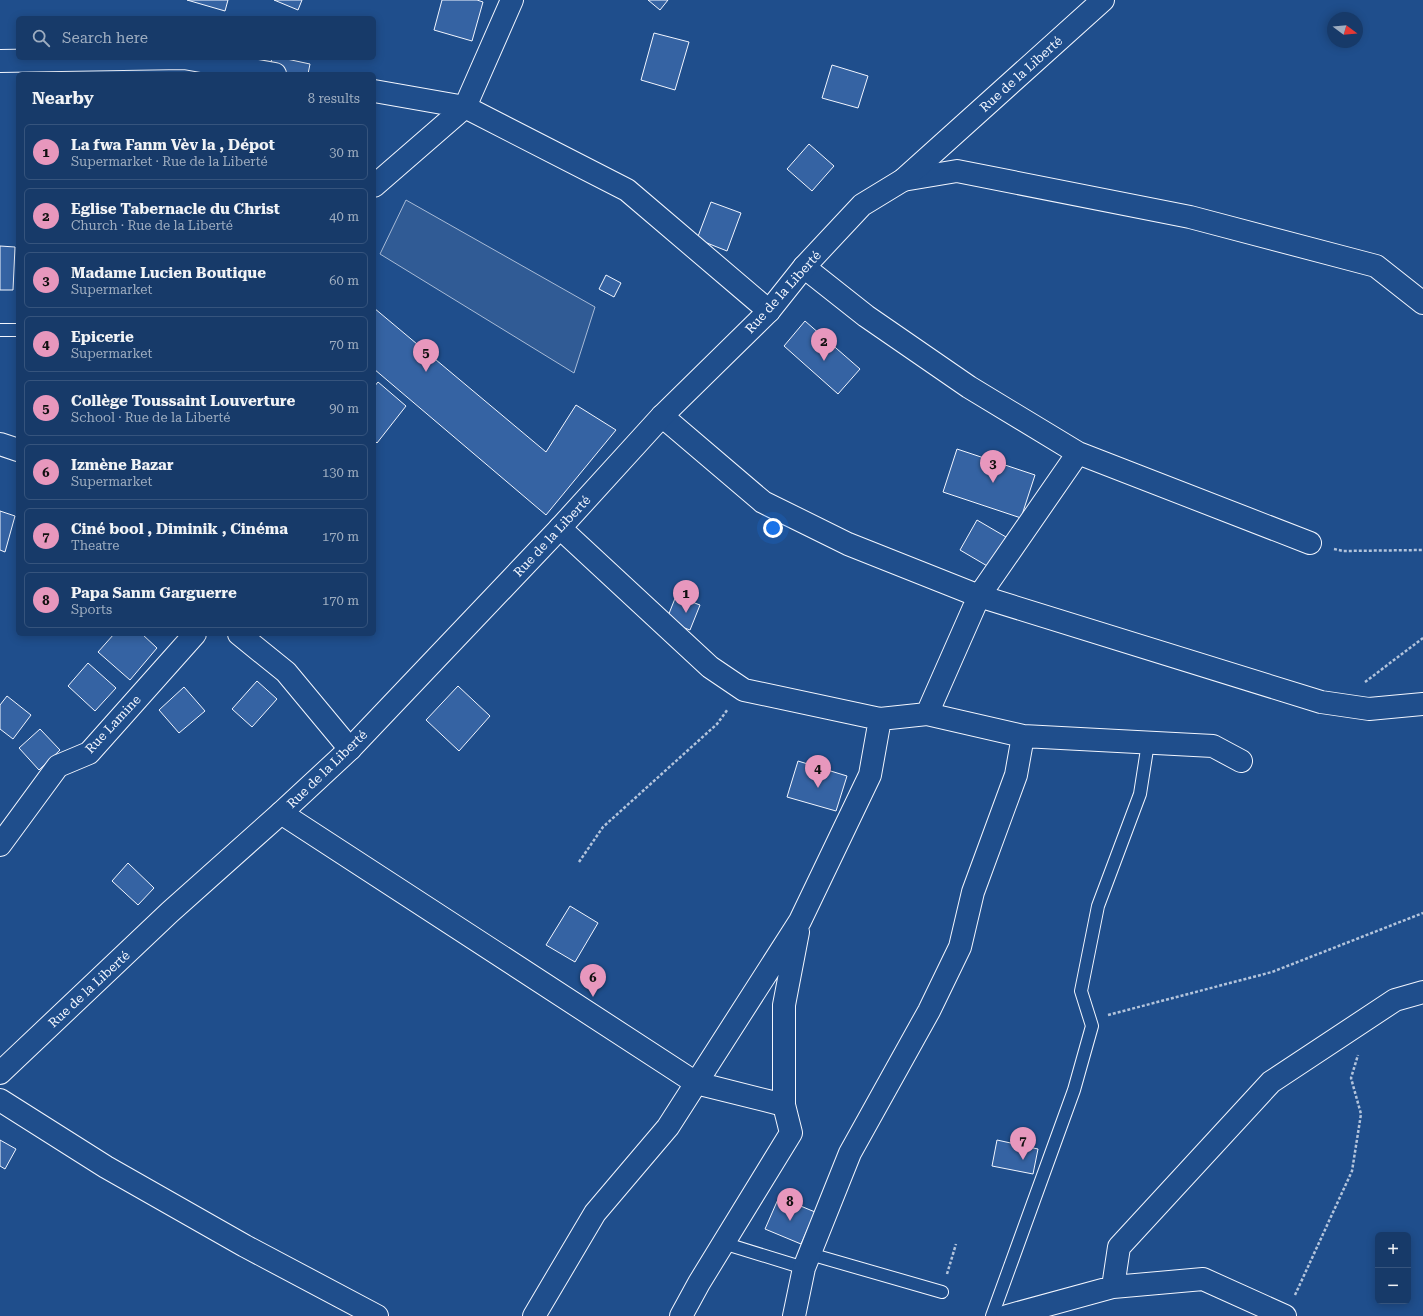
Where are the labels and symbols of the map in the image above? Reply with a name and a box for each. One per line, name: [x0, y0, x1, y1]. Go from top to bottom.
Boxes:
north arrow: [1327, 12, 1363, 48]
street label: Rue de la Liberté: [977, 33, 1065, 115]
street label: Rue de la Liberté: [742, 248, 824, 336]
pin: 2: [811, 328, 837, 361]
pin: 5: [413, 339, 439, 372]
pin: 3: [980, 450, 1006, 483]
street label: Rue de la Liberté: [511, 492, 593, 580]
your location: [763, 518, 783, 538]
pin: 1: [673, 580, 699, 613]
street label: Rue Lamine: [82, 692, 144, 756]
street label: Rue de la Liberté: [284, 727, 370, 811]
pin: 4: [805, 755, 831, 788]
street label: Rue de la Liberté: [45, 948, 133, 1030]
pin: 6: [580, 964, 606, 997]
pin: 7: [1010, 1127, 1036, 1160]
pin: 8: [777, 1188, 803, 1221]

